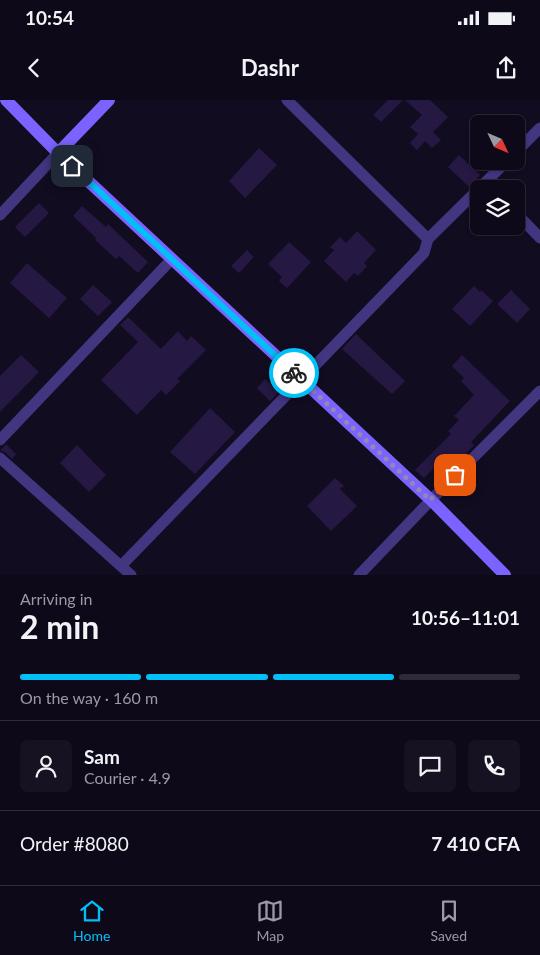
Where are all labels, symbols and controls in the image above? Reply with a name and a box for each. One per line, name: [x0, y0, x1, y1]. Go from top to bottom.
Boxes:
text: 10:54: [25, 6, 74, 29]
icon: back: [20, 54, 48, 82]
text: Dashr: [241, 54, 299, 81]
icon: share: [492, 54, 520, 82]
north arrow: [470, 115, 525, 170]
map controls: [470, 115, 525, 235]
pin: [51, 145, 93, 187]
icon: home: [58, 152, 86, 180]
button: layers: [470, 180, 525, 235]
courier: [269, 348, 319, 398]
icon: bike: [280, 359, 308, 387]
pin: [434, 454, 476, 496]
icon: bag: [441, 461, 469, 489]
text: Arriving in: [20, 589, 93, 608]
text: 10:56–11:01: [411, 606, 520, 629]
text: 2 min: [20, 607, 99, 646]
text: On the way · 160 m: [20, 688, 158, 707]
button: person: [20, 740, 72, 792]
button: chat: [404, 740, 456, 792]
button: phone: [468, 740, 520, 792]
text: Sam: [84, 745, 120, 768]
text: Courier · 4.9: [84, 768, 171, 787]
text: Order #8080: [20, 832, 129, 855]
text: 7 410 CFA: [431, 832, 520, 855]
tab: Home: [73, 897, 110, 944]
tab: Map: [256, 897, 284, 944]
tab: Saved: [430, 897, 467, 944]

